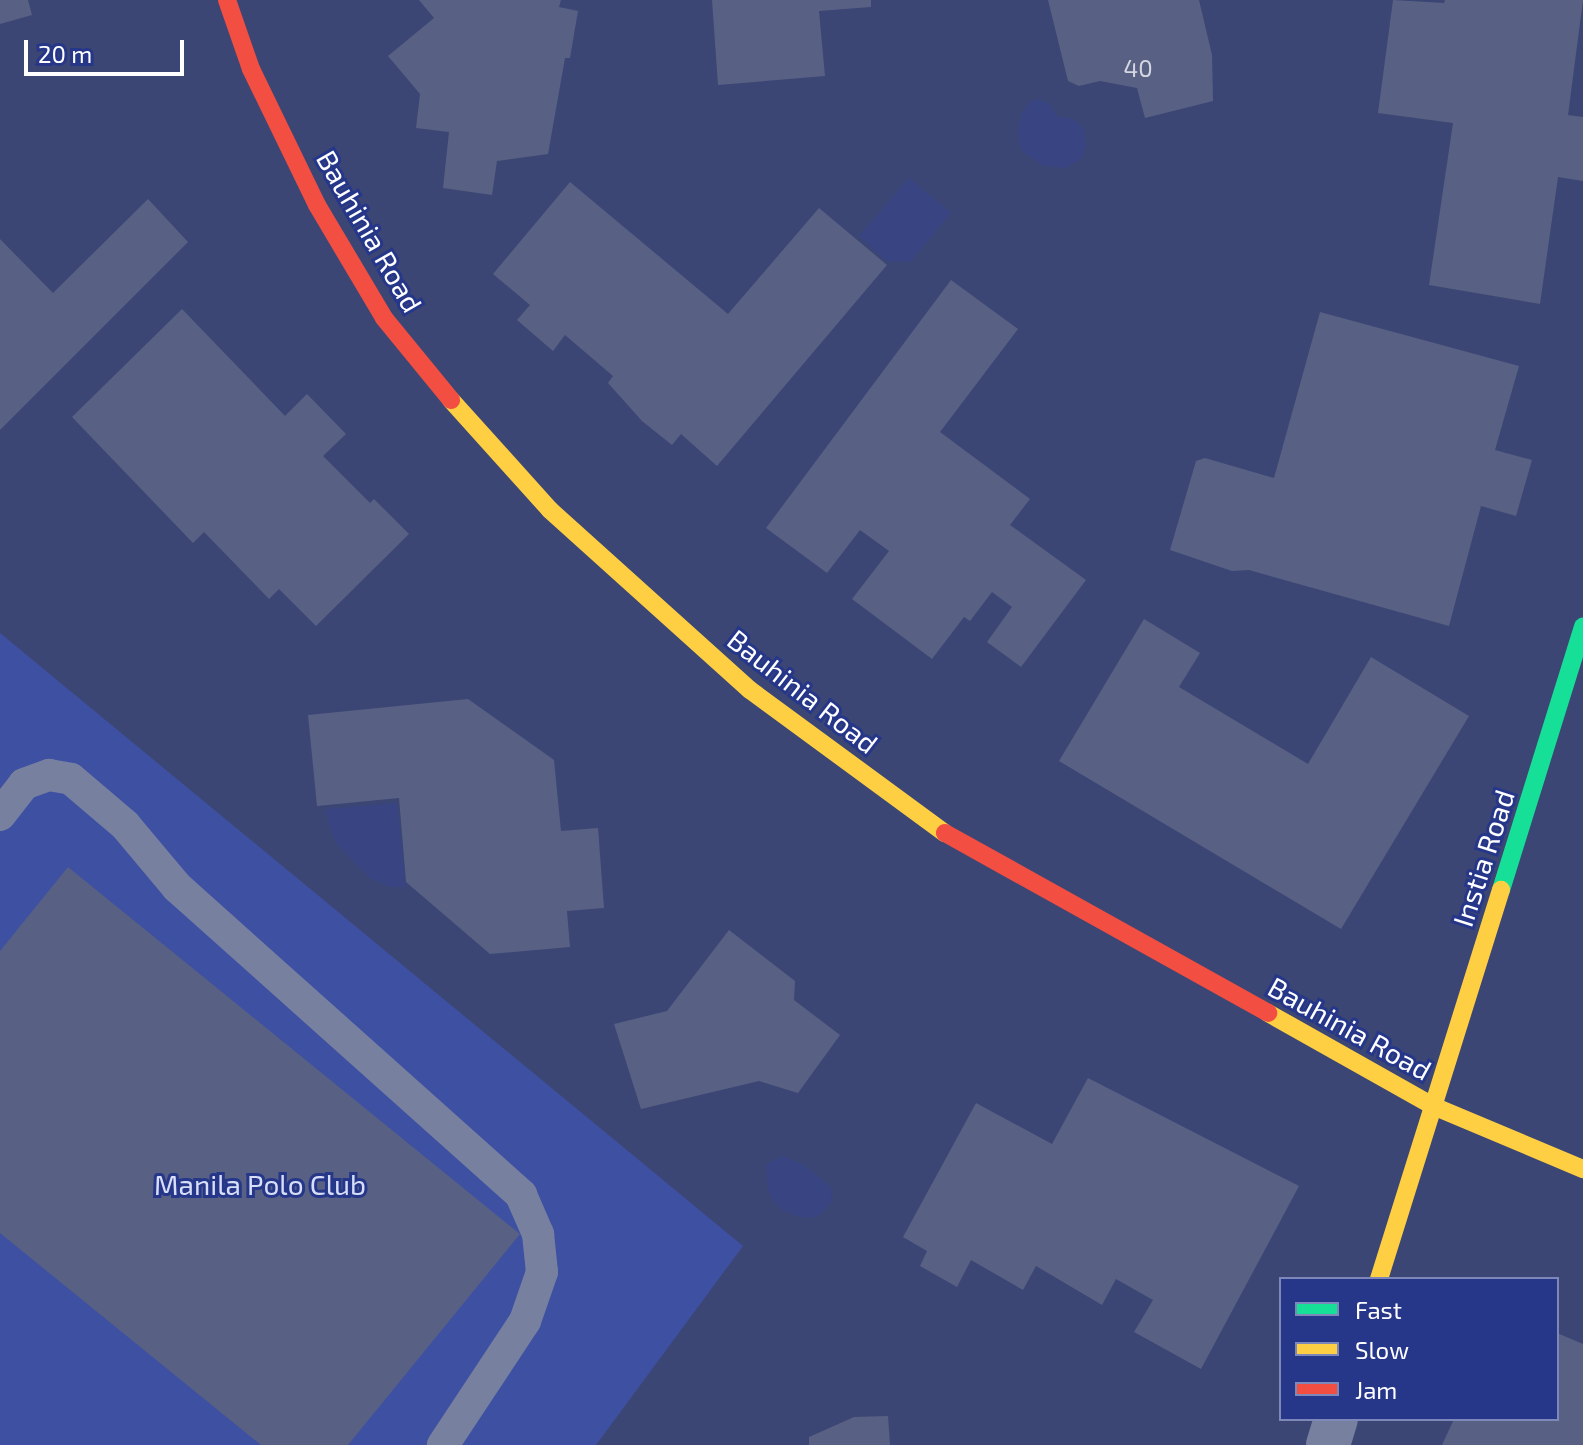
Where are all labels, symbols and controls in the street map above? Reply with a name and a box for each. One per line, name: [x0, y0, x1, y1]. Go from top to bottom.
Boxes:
scale bar: [28, 24, 188, 74]
text: 20 m: [38, 39, 92, 68]
house number: 40: [1123, 54, 1153, 82]
street label: Bauhinia Road: [310, 144, 430, 318]
street label: Bauhinia Road: [721, 622, 885, 760]
street label: Instia Road: [1445, 786, 1521, 930]
street label: Bauhinia Road: [1263, 969, 1437, 1087]
park label: Manila Polo Club: [154, 1167, 366, 1201]
legend: [1279, 1277, 1559, 1421]
text: Fast: [1355, 1295, 1402, 1324]
text: Slow: [1355, 1335, 1409, 1364]
text: Jam: [1355, 1375, 1397, 1404]

